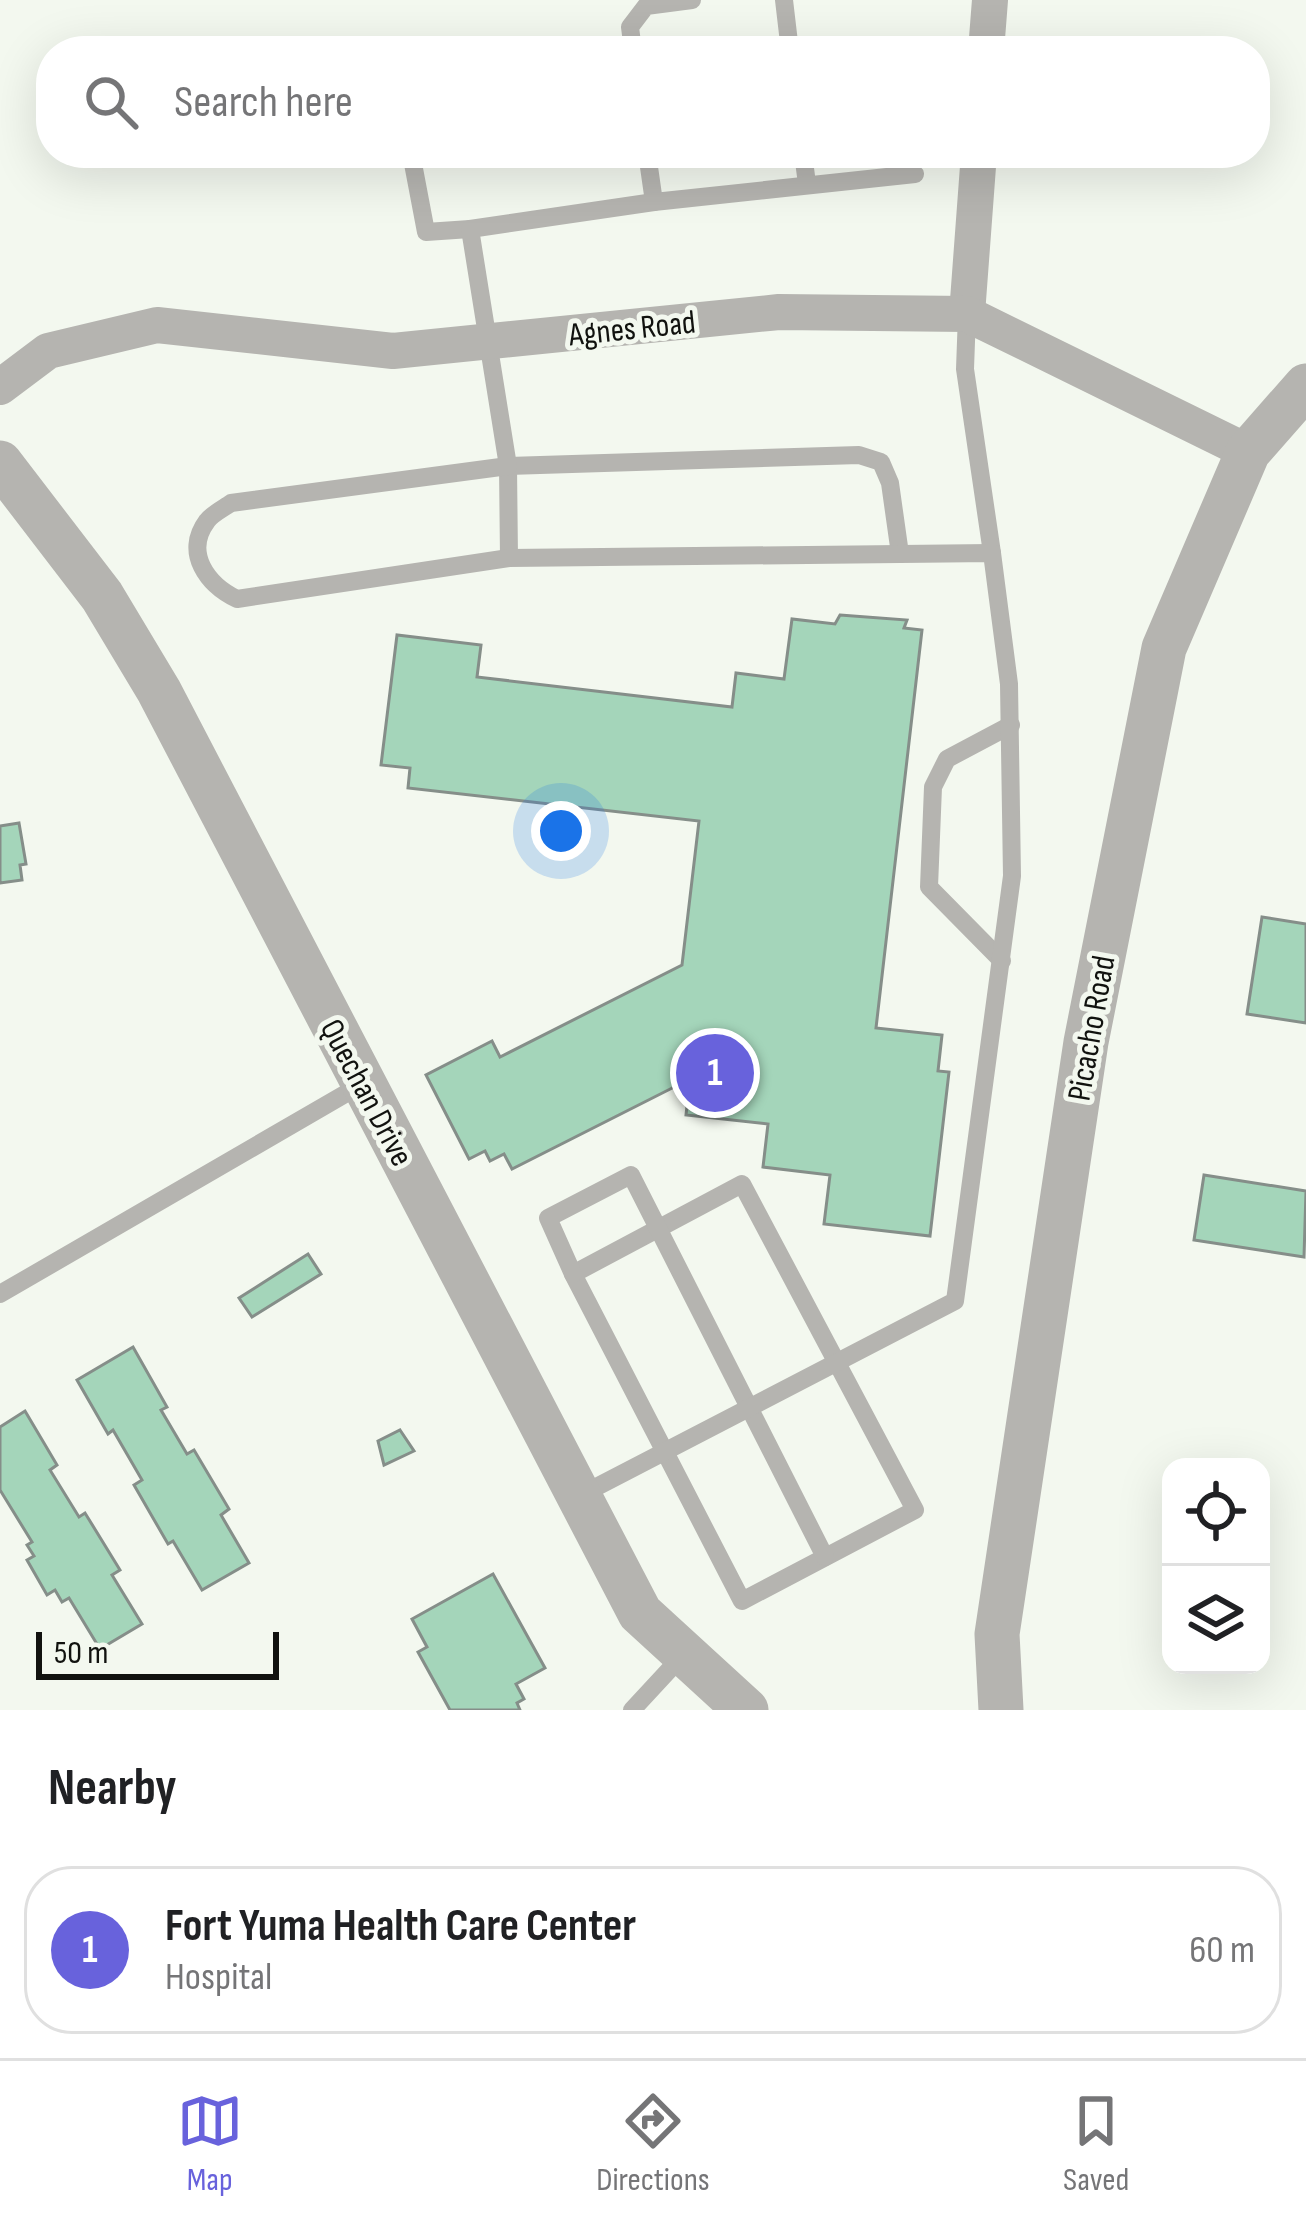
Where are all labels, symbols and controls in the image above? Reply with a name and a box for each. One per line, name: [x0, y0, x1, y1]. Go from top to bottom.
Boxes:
search box: [36, 36, 1270, 168]
icon: search: [78, 69, 144, 135]
text: Search here: [174, 75, 353, 130]
street label: Agnes Road: [566, 302, 698, 356]
your location: [531, 801, 591, 861]
street label: Picacho Road: [1060, 953, 1124, 1104]
street label: Quechan Drive: [311, 1013, 422, 1173]
pin: 1: [676, 1028, 754, 1118]
map controls: [1162, 1458, 1270, 1674]
button: locate: [1162, 1458, 1270, 1566]
button: layers: [1162, 1566, 1270, 1674]
scale bar: [36, 1626, 279, 1679]
text: 50 m: [54, 1633, 108, 1673]
text: Nearby: [48, 1758, 177, 1819]
text: Fort Yuma Health Care Center: [165, 1899, 636, 1954]
text: 1: [82, 1927, 98, 1974]
text: 60 m: [1189, 1927, 1255, 1974]
text: Hospital: [165, 1954, 272, 2001]
tab: Map: [177, 2088, 243, 2200]
tab: Directions: [596, 2088, 710, 2200]
tab: Saved: [1063, 2088, 1129, 2200]

